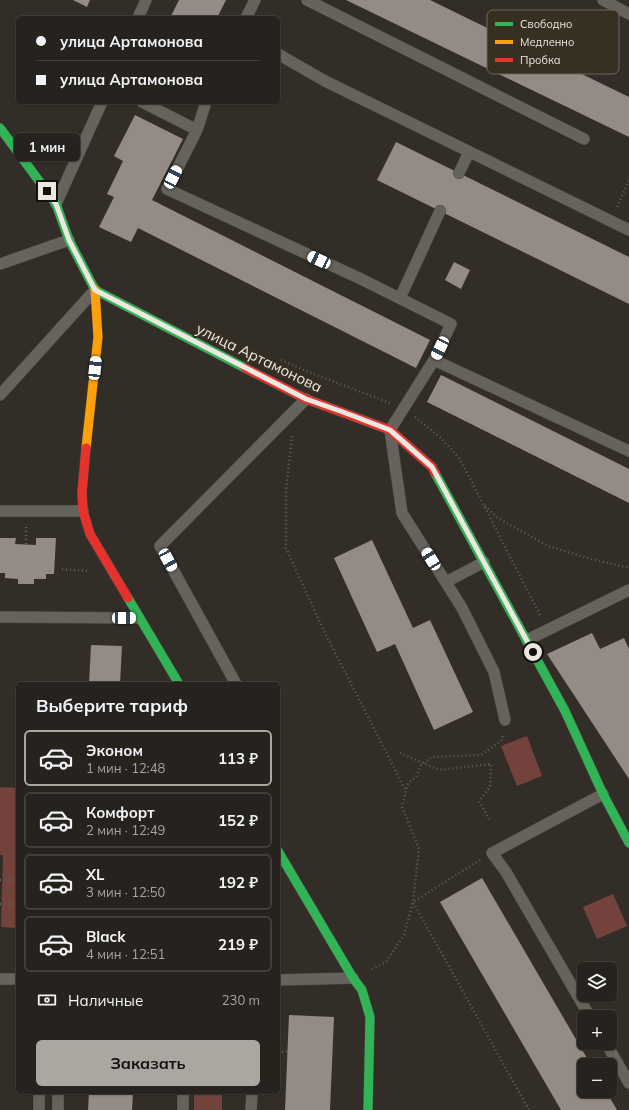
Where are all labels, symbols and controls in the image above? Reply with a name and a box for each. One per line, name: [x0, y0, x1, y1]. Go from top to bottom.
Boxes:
legend: [487, 10, 619, 74]
text: Свободно: [520, 17, 573, 31]
text: улица Артамонова: [60, 32, 203, 51]
text: Медленно: [520, 35, 574, 49]
text: Пробка: [520, 53, 561, 67]
text: улица Артамонова: [60, 70, 203, 89]
callout: 1 мин: [14, 133, 80, 161]
text: 1 мин: [29, 139, 65, 155]
car: [162, 164, 184, 190]
route end: [38, 182, 56, 200]
car: [306, 249, 332, 271]
street label: улица Артамонова: [193, 319, 325, 396]
car: [429, 335, 451, 361]
car: [88, 355, 102, 381]
car: [420, 546, 442, 572]
car: [157, 547, 179, 573]
car: [112, 612, 136, 624]
route start: [524, 643, 542, 661]
text: Выберите тариф: [36, 694, 188, 717]
icon: car: [38, 740, 74, 776]
text: Эконом: [86, 741, 143, 760]
text: 113 ₽: [218, 749, 258, 768]
text: 1 мин · 12:48: [86, 760, 165, 776]
icon: car: [38, 802, 74, 838]
text: Комфорт: [86, 803, 155, 822]
text: 152 ₽: [218, 811, 258, 830]
text: 2 мин · 12:49: [86, 822, 165, 838]
icon: car: [38, 864, 74, 900]
text: XL: [86, 865, 104, 884]
text: 192 ₽: [218, 873, 258, 892]
text: 3 мин · 12:50: [86, 884, 165, 900]
icon: car: [38, 926, 74, 962]
text: Black: [86, 927, 125, 946]
text: 219 ₽: [218, 935, 258, 954]
text: 4 мин · 12:51: [86, 946, 165, 962]
map controls: [577, 962, 617, 1098]
button: layers: [577, 962, 617, 1002]
icon: cash: [36, 989, 58, 1011]
text: Наличные: [68, 991, 143, 1010]
text: 230 m: [222, 992, 260, 1008]
button: +: [577, 1010, 617, 1050]
button: Заказать: [36, 1040, 260, 1086]
button: −: [577, 1058, 617, 1098]

